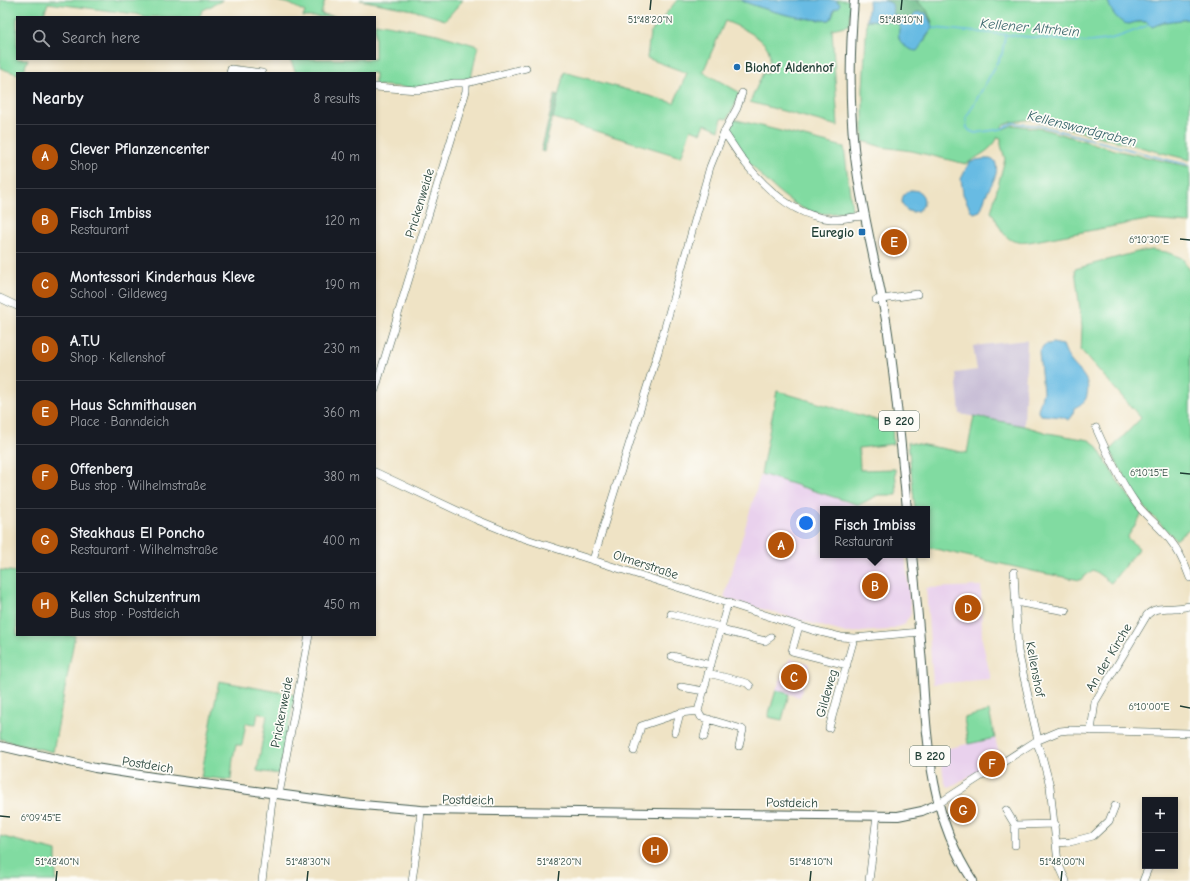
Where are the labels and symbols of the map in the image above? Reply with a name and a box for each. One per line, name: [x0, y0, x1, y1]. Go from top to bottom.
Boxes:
text: 51°48'20"N: [628, 14, 672, 26]
text: 51°48'10"N: [879, 14, 923, 26]
water label: Kellener Altrhein: [980, 15, 1081, 40]
place label: Biohof Aldenhof: [745, 60, 834, 75]
marker: Biohof Aldenhof: [732, 62, 742, 72]
water label: Kellenswardgraben: [1026, 107, 1138, 150]
street label: Prickenweide: [402, 166, 437, 240]
place label: Euregio: [811, 225, 854, 240]
marker: Euregio: [857, 227, 867, 237]
pin: E: [881, 227, 907, 257]
text: 6°10'30"E: [1129, 234, 1169, 246]
road number: B 220: [879, 411, 919, 431]
text: 6°10'15"E: [1130, 467, 1168, 479]
your location: [796, 513, 816, 533]
pin: A: [768, 530, 794, 560]
street label: Olmerstraße: [611, 547, 681, 582]
pin: B: [862, 571, 888, 601]
pin: D: [955, 593, 981, 623]
street label: An der Kirche: [1082, 620, 1135, 694]
street label: Kellenshof: [1023, 640, 1048, 699]
pin: C: [781, 662, 807, 692]
street label: Gildeweg: [812, 667, 841, 719]
street label: Prickenweide: [267, 675, 296, 749]
text: 6°10'00"E: [1129, 701, 1169, 713]
road number: B 220: [910, 746, 950, 766]
pin: F: [979, 749, 1005, 779]
street label: Postdeich: [121, 753, 175, 776]
street label: Postdeich: [442, 792, 494, 807]
street label: Postdeich: [766, 795, 818, 810]
pin: G: [950, 795, 976, 825]
text: 6°09'45"E: [21, 812, 61, 824]
pin: H: [642, 835, 668, 865]
text: 51°48'40"N: [35, 856, 79, 868]
text: 51°48'30"N: [286, 856, 330, 868]
text: 51°48'20"N: [537, 856, 581, 868]
text: 51°48'10"N: [789, 856, 833, 868]
text: 51°48'00"N: [1039, 856, 1085, 868]

